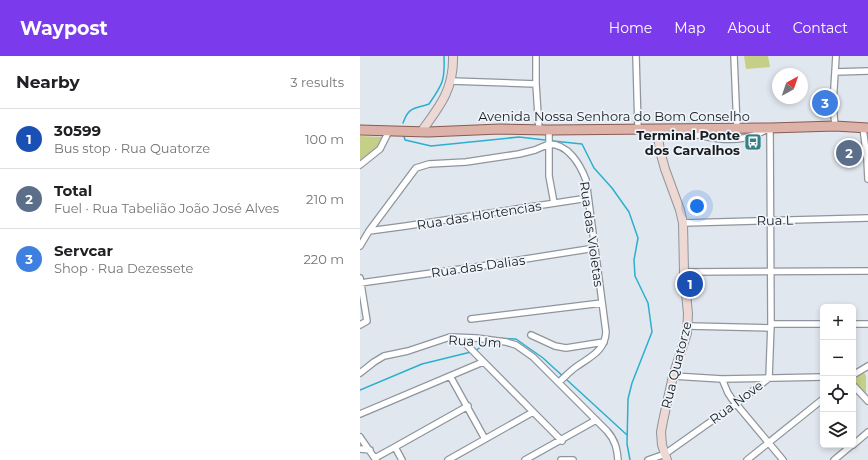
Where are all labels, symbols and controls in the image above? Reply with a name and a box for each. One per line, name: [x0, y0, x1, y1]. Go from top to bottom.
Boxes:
text: Waypost: [20, 17, 108, 40]
text: Home: [609, 19, 652, 37]
text: Map: [674, 19, 705, 37]
text: About: [727, 19, 771, 37]
text: Contact: [793, 19, 848, 37]
north arrow: [772, 68, 808, 104]
text: Nearby: [16, 72, 80, 92]
text: 3 results: [290, 74, 344, 90]
pin: 3: [812, 88, 838, 118]
street label: Avenida Nossa Senhora do Bom Conselho: [478, 108, 750, 124]
text: 30599: [54, 121, 101, 140]
place label: Terminal Ponte dos Carvalhos: [636, 127, 740, 158]
text: 1: [26, 131, 32, 147]
text: 100 m: [305, 131, 344, 147]
bus stop icon: Terminal Ponte dos Carvalhos: [743, 132, 763, 152]
pin: 2: [836, 138, 862, 168]
text: Bus stop · Rua Quatorze: [54, 140, 210, 156]
street label: Rua das Violetas: [577, 180, 607, 288]
text: Total: [54, 181, 92, 200]
text: 2: [25, 191, 33, 207]
text: 210 m: [306, 191, 344, 207]
your location: [687, 196, 707, 216]
street label: Rua das Hortencias: [416, 197, 542, 233]
text: Fuel · Rua Tabelião João José Alves: [54, 200, 279, 216]
street label: Rua L: [756, 212, 794, 228]
text: Servcar: [54, 241, 113, 260]
text: 3: [25, 251, 33, 267]
text: 220 m: [303, 251, 344, 267]
street label: Rua das Dalias: [430, 251, 526, 281]
text: Shop · Rua Dezessete: [54, 260, 193, 276]
pin: 1: [677, 269, 703, 299]
map controls: [820, 304, 856, 448]
button: +: [820, 304, 856, 340]
street label: Rua Quatorze: [657, 320, 695, 410]
street label: Rua Um: [448, 332, 502, 350]
button: −: [820, 340, 856, 376]
button: locate: [820, 376, 856, 412]
street label: Rua Nove: [706, 377, 766, 427]
button: layers: [820, 412, 856, 448]

